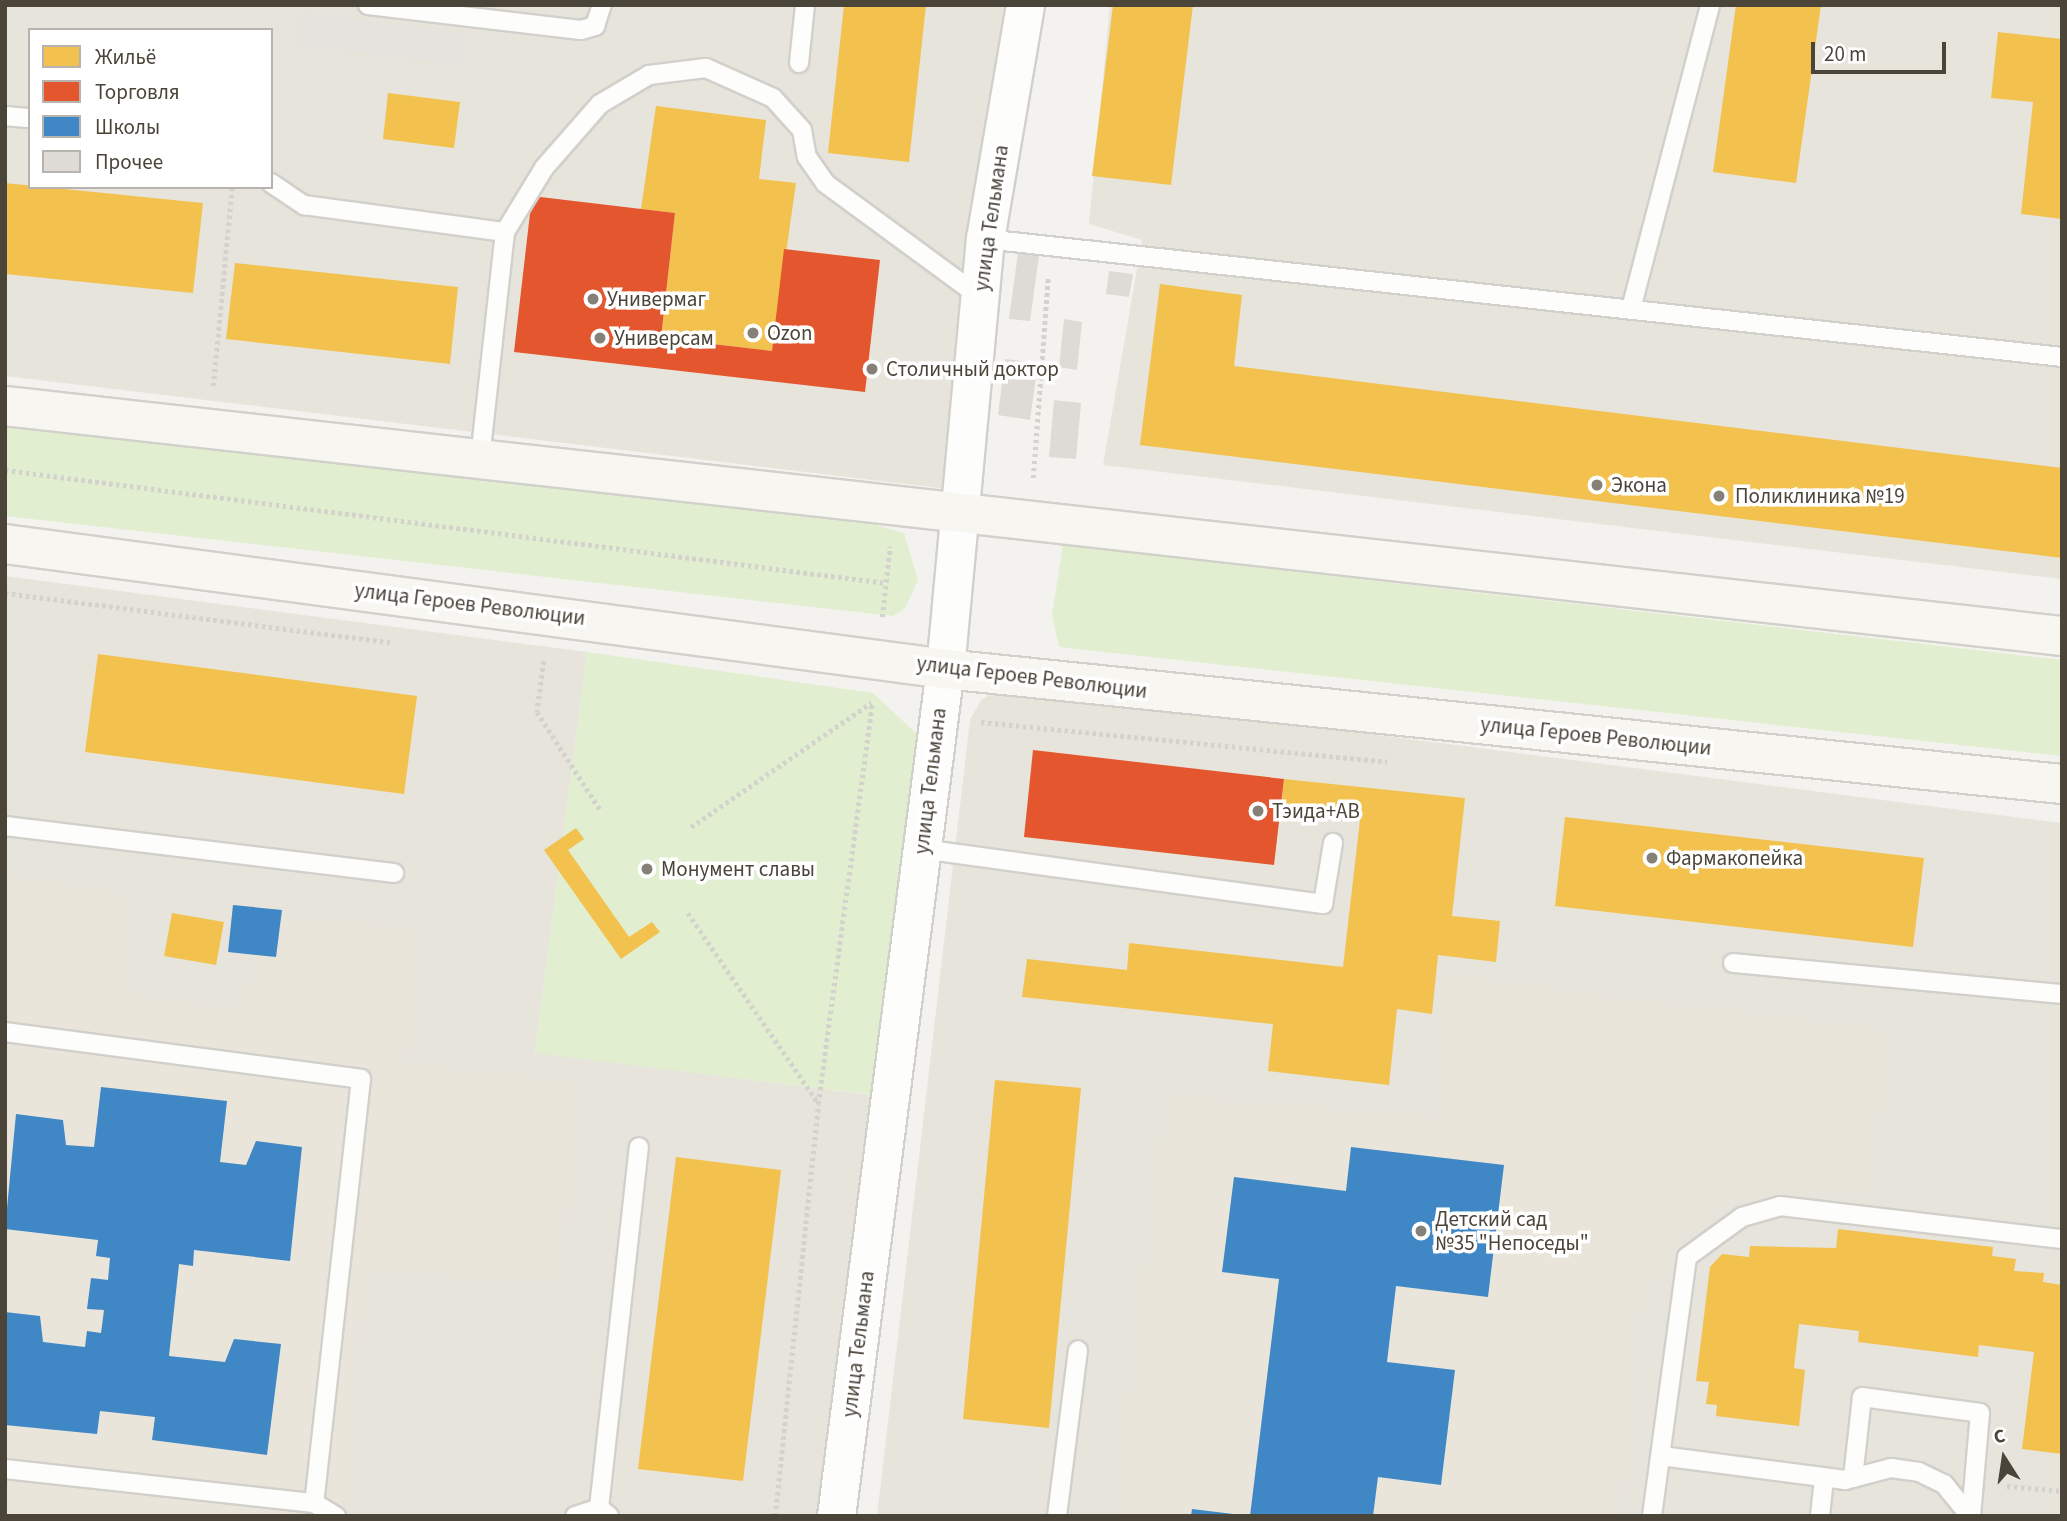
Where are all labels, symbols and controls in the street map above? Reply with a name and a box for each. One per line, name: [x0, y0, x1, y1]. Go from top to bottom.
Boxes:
legend: [28, 28, 273, 189]
scale bar: [1815, 28, 1950, 72]
text: 20 m: [1824, 39, 1866, 69]
text: Жильё: [95, 42, 156, 72]
text: Торговля: [95, 77, 180, 107]
text: Школы: [95, 112, 160, 142]
street label: улица Тельмана: [968, 143, 1014, 293]
text: Прочее: [95, 147, 163, 177]
place label: Универмаг: [607, 286, 706, 312]
marker: Универмаг: [585, 291, 601, 307]
place label: Ozon: [767, 320, 812, 346]
place label: Универсам: [614, 325, 714, 351]
marker: Ozon: [745, 325, 761, 341]
marker: Универсам: [592, 330, 608, 346]
place label: Столичный доктор: [886, 356, 1059, 382]
marker: Столичный доктор: [864, 361, 880, 377]
place label: Экона: [1611, 472, 1667, 498]
marker: Экона: [1589, 477, 1605, 493]
place label: Поликлиника №19: [1735, 483, 1905, 509]
marker: Поликлиника №19: [1709, 486, 1729, 506]
street label: улица Героев Революции: [353, 577, 587, 631]
street label: улица Героев Революции: [915, 650, 1149, 704]
street label: улица Тельмана: [909, 706, 951, 856]
street label: улица Героев Революции: [1479, 711, 1713, 761]
place label: Тэида+АВ: [1272, 798, 1360, 824]
marker: Тэида+АВ: [1250, 803, 1266, 819]
place label: Фармакопейка: [1666, 845, 1803, 871]
marker: Фармакопейка: [1644, 850, 1660, 866]
place label: Монумент славы: [661, 856, 815, 882]
marker: Монумент славы: [639, 861, 655, 877]
place label: Детский сад №35 "Непоседы": [1435, 1206, 1589, 1256]
marker: Детский сад №35 "Непоседы": [1413, 1223, 1429, 1239]
street label: улица Тельмана: [837, 1269, 879, 1419]
north arrow: [1969, 1423, 2039, 1493]
text: С: [1991, 1423, 2008, 1451]

